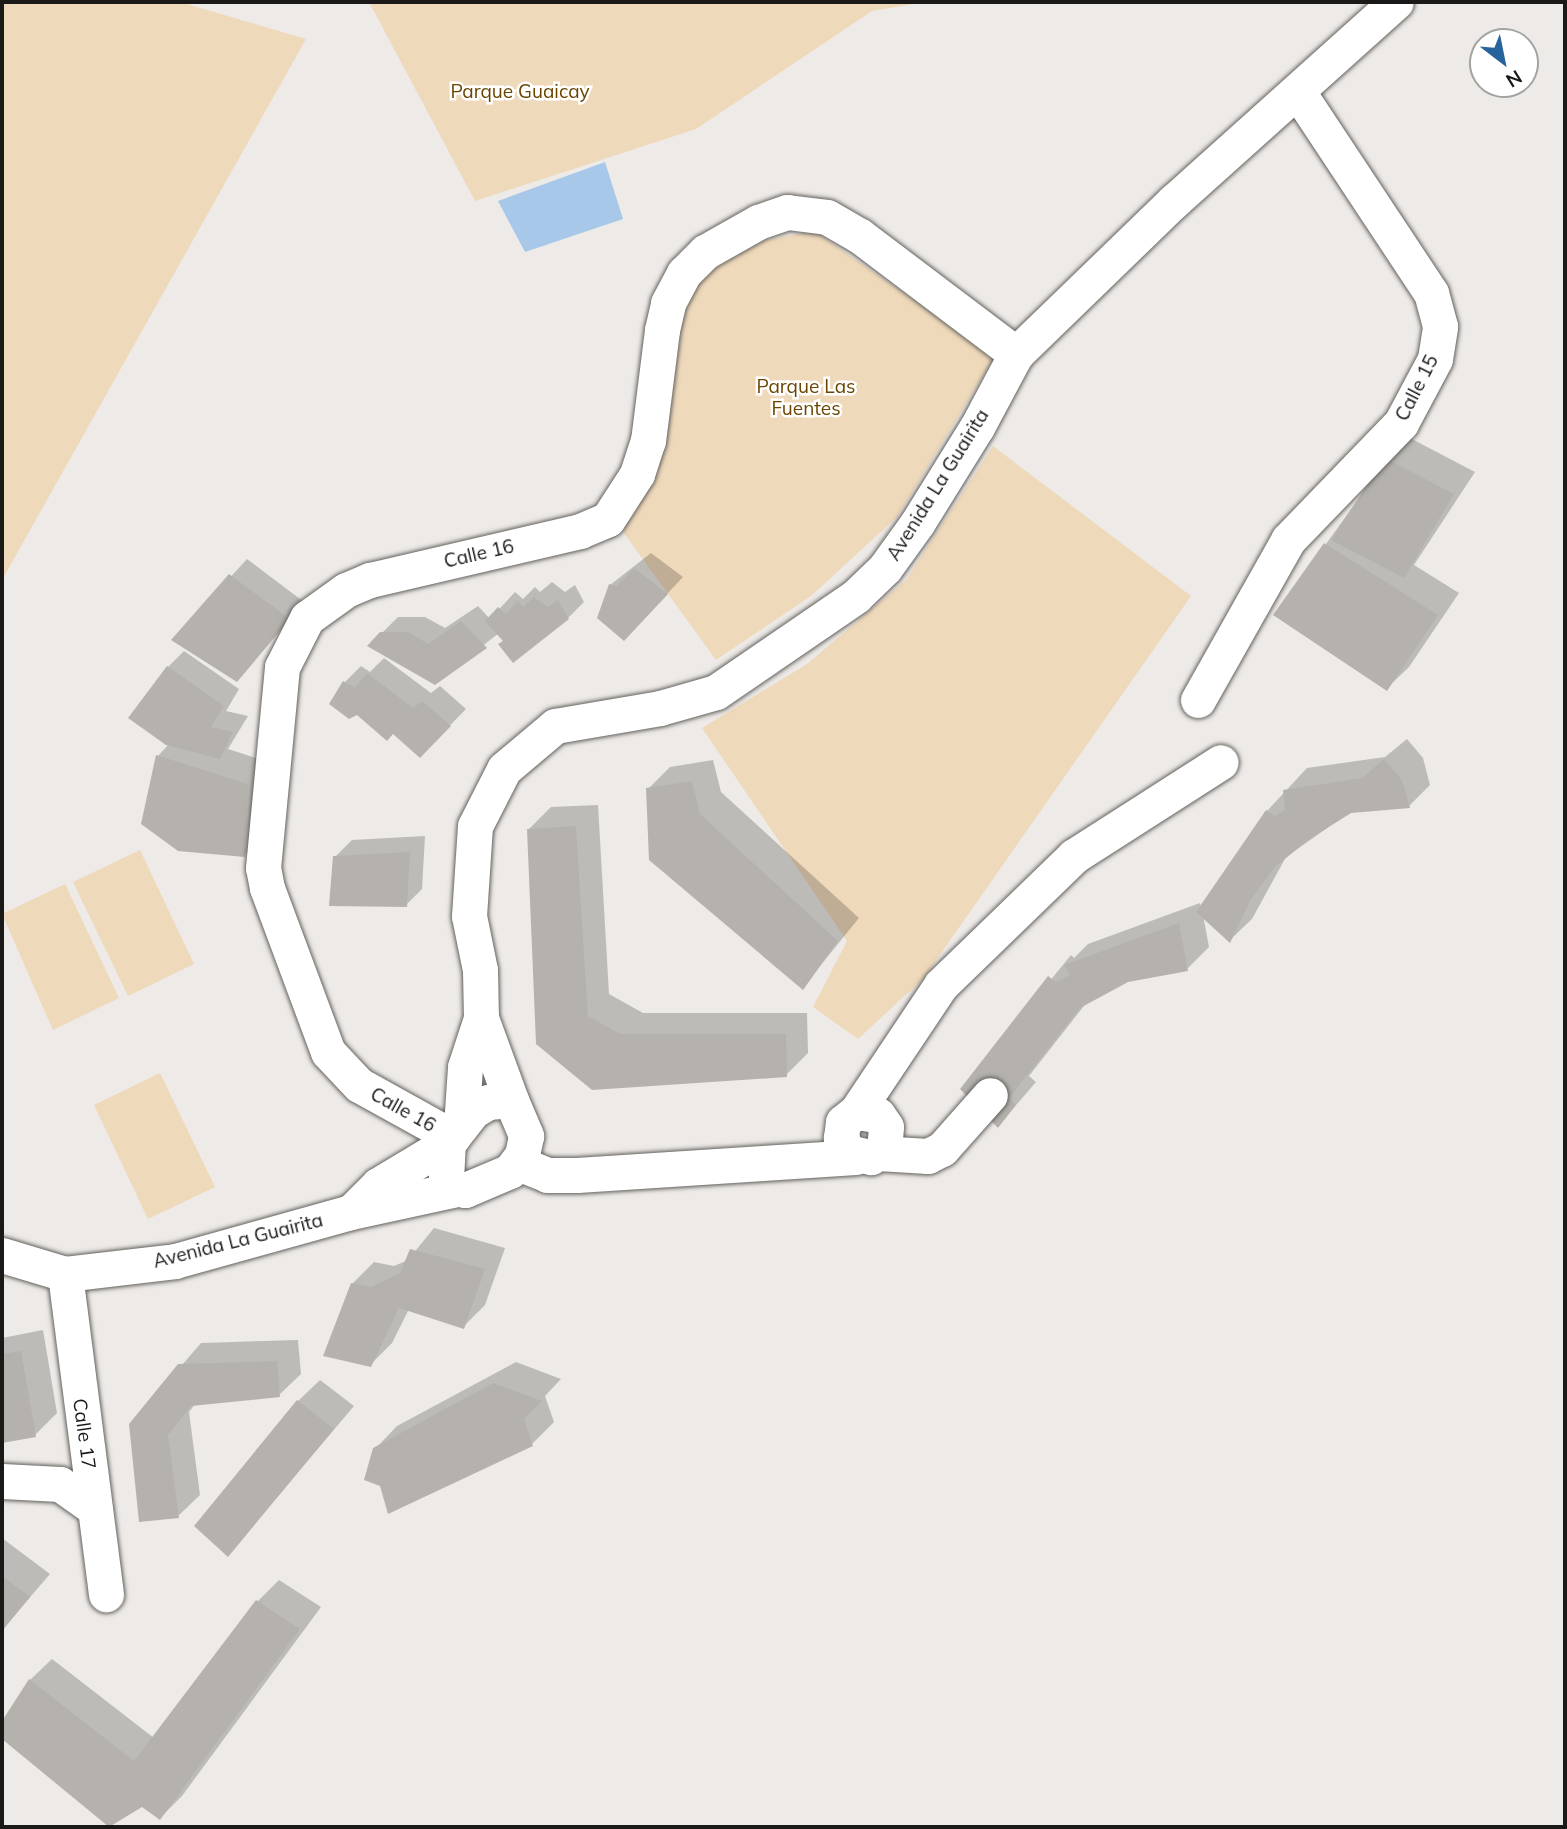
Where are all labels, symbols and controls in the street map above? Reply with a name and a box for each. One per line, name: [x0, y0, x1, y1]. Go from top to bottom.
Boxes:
north arrow: [1469, 28, 1539, 98]
text: N: [1502, 65, 1527, 93]
park label: Parque Guaicay: [450, 81, 590, 103]
street label: Calle 15: [1391, 351, 1443, 425]
park label: Parque Las Fuentes: [757, 376, 855, 420]
street label: Avenida La Guairita: [882, 405, 994, 565]
street label: Calle 16: [442, 535, 516, 573]
street label: Calle 16: [366, 1083, 440, 1137]
street label: Avenida La Guairita: [151, 1209, 325, 1273]
street label: Calle 17: [68, 1397, 100, 1471]

